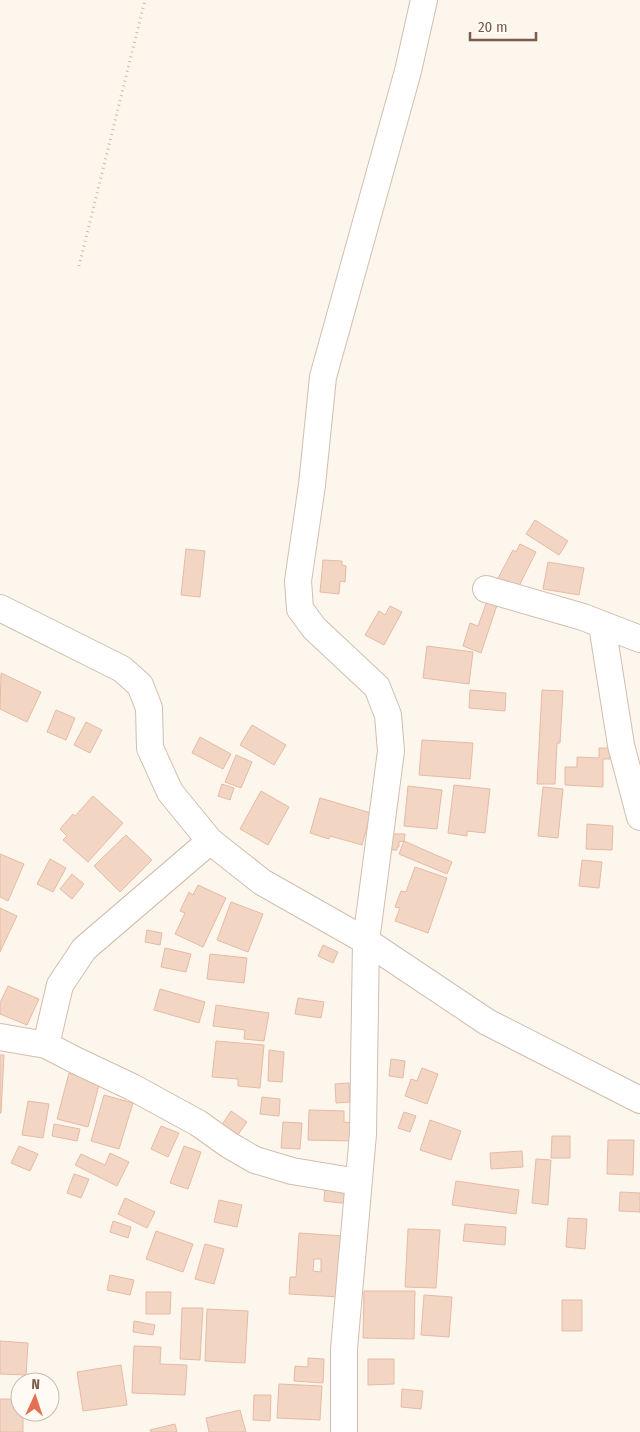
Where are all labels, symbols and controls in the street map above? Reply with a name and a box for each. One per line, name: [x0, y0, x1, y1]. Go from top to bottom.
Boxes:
scale bar: [470, 10, 536, 42]
text: 20 m: [478, 18, 508, 36]
north arrow: [10, 1372, 60, 1422]
text: N: [31, 1376, 40, 1393]

